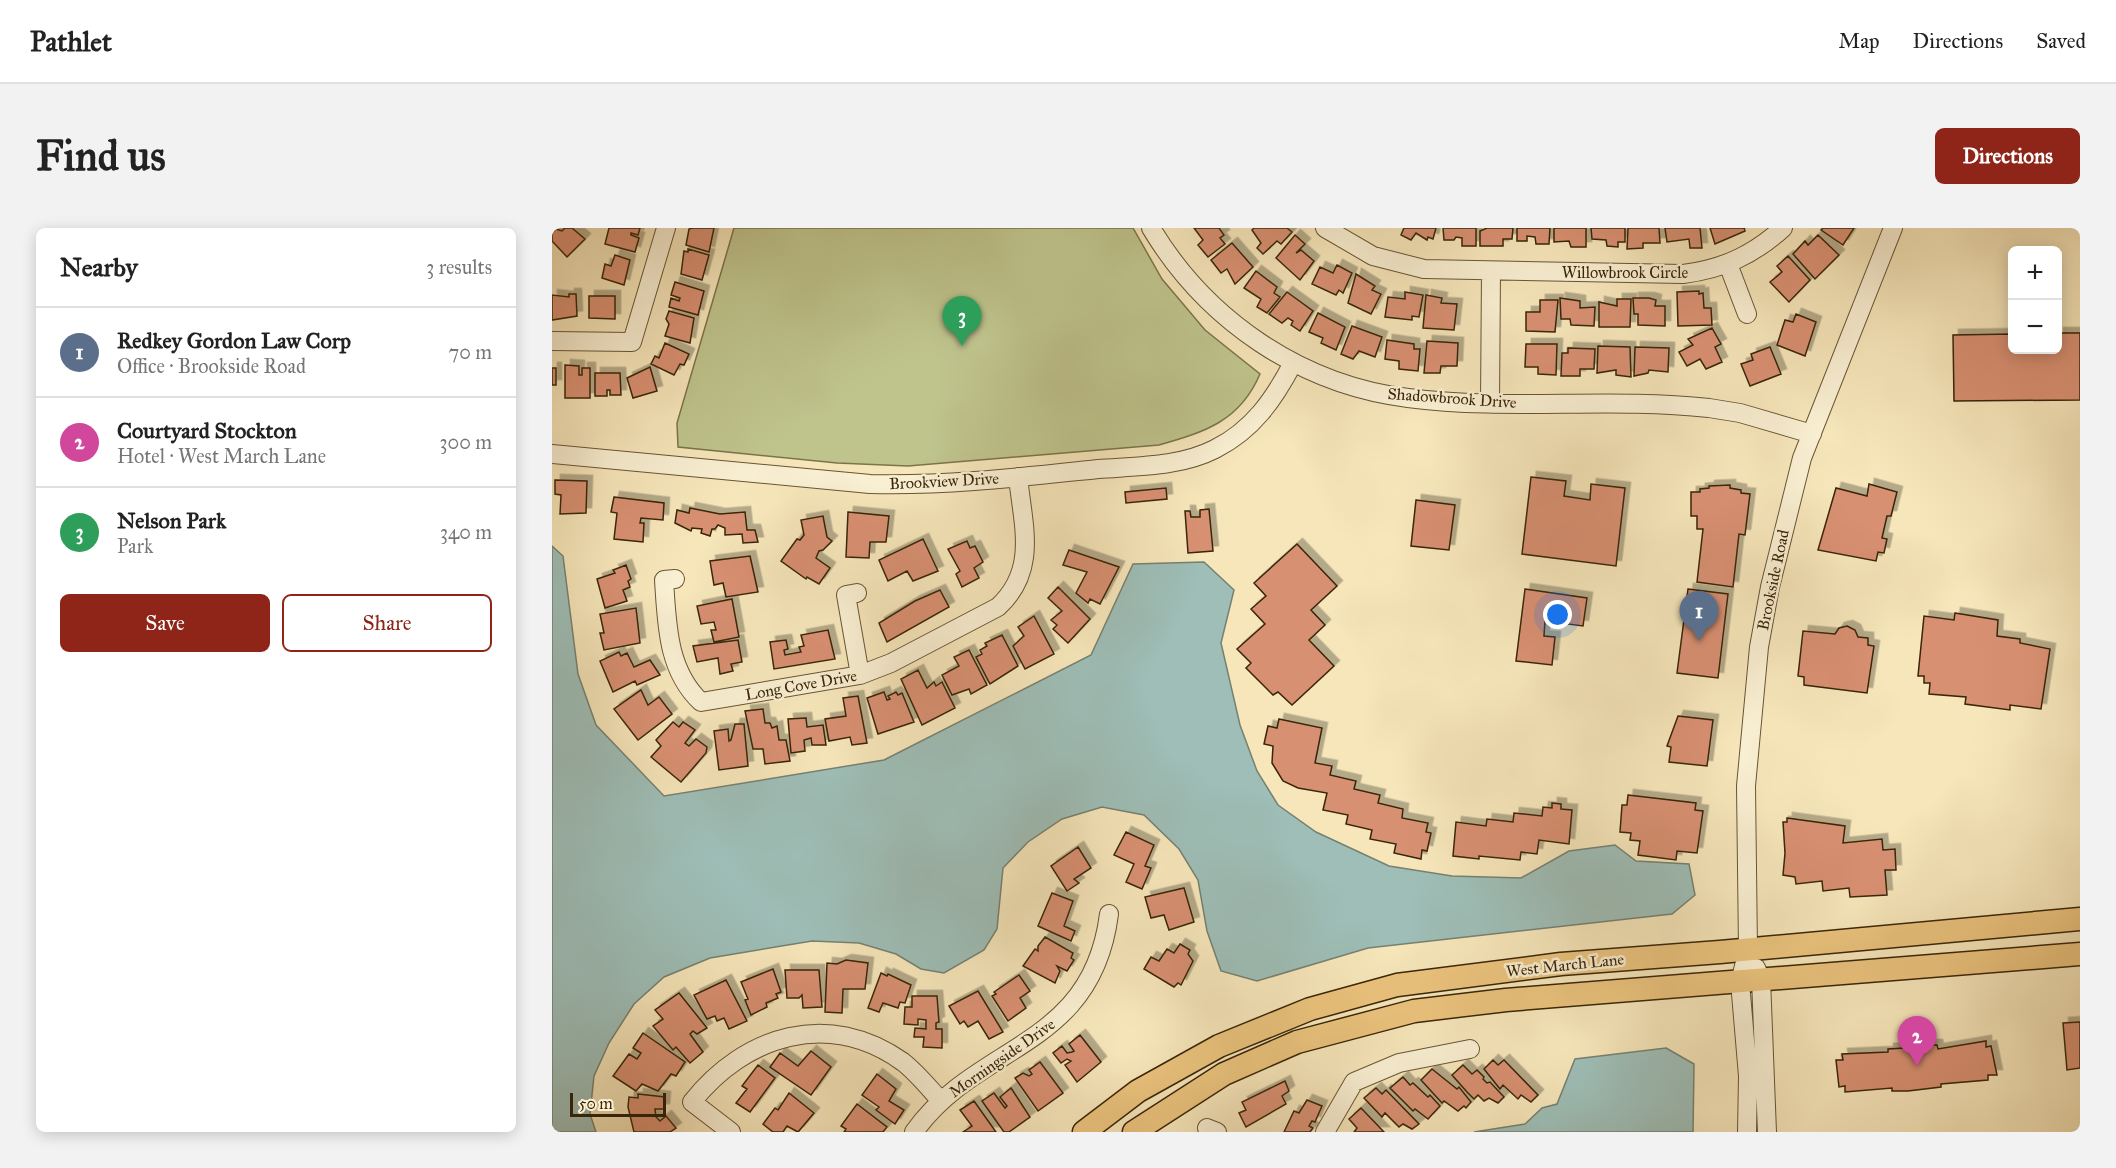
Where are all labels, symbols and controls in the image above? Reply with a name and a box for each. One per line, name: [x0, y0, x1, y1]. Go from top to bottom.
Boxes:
text: Pathlet: [30, 24, 112, 59]
text: Map: [1839, 28, 1880, 54]
text: Directions: [1913, 28, 2003, 54]
text: Saved: [2036, 28, 2086, 54]
button: Directions: [1935, 128, 2080, 184]
text: Find us: [36, 130, 166, 182]
map controls: [2008, 246, 2062, 354]
button: +: [2008, 246, 2062, 300]
text: Nearby: [60, 251, 138, 283]
text: 3 results: [426, 255, 492, 279]
street label: Willowbrook Circle: [1562, 263, 1689, 282]
pin: 3: [942, 296, 982, 346]
button: −: [2008, 300, 2062, 354]
text: Redkey Gordon Law Corp: [117, 327, 351, 354]
text: 1: [76, 340, 83, 364]
text: 70 m: [449, 340, 492, 364]
text: Office · Brookside Road: [117, 354, 306, 378]
street label: Shadowbrook Drive: [1387, 384, 1517, 412]
text: Courtyard Stockton: [117, 417, 297, 444]
text: 2: [75, 430, 84, 454]
text: 300 m: [440, 430, 492, 454]
text: Hotel · West March Lane: [117, 444, 326, 468]
street label: Brookview Drive: [889, 469, 1000, 493]
text: Nelson Park: [117, 507, 226, 534]
text: 3: [76, 520, 84, 544]
text: 340 m: [440, 520, 492, 544]
street label: Brookside Road: [1753, 528, 1793, 632]
text: Park: [117, 534, 153, 558]
pin: 1: [1680, 592, 1718, 641]
button: Save: [60, 594, 270, 652]
button: Share: [282, 594, 492, 652]
your location: [1543, 600, 1572, 629]
street label: Long Cove Drive: [744, 666, 859, 705]
street label: West March Lane: [1505, 949, 1625, 981]
street label: Morningside Drive: [945, 1014, 1059, 1102]
pin: 2: [1898, 1016, 1936, 1066]
scale bar: [570, 1090, 666, 1118]
text: 50 m: [579, 1094, 613, 1113]

